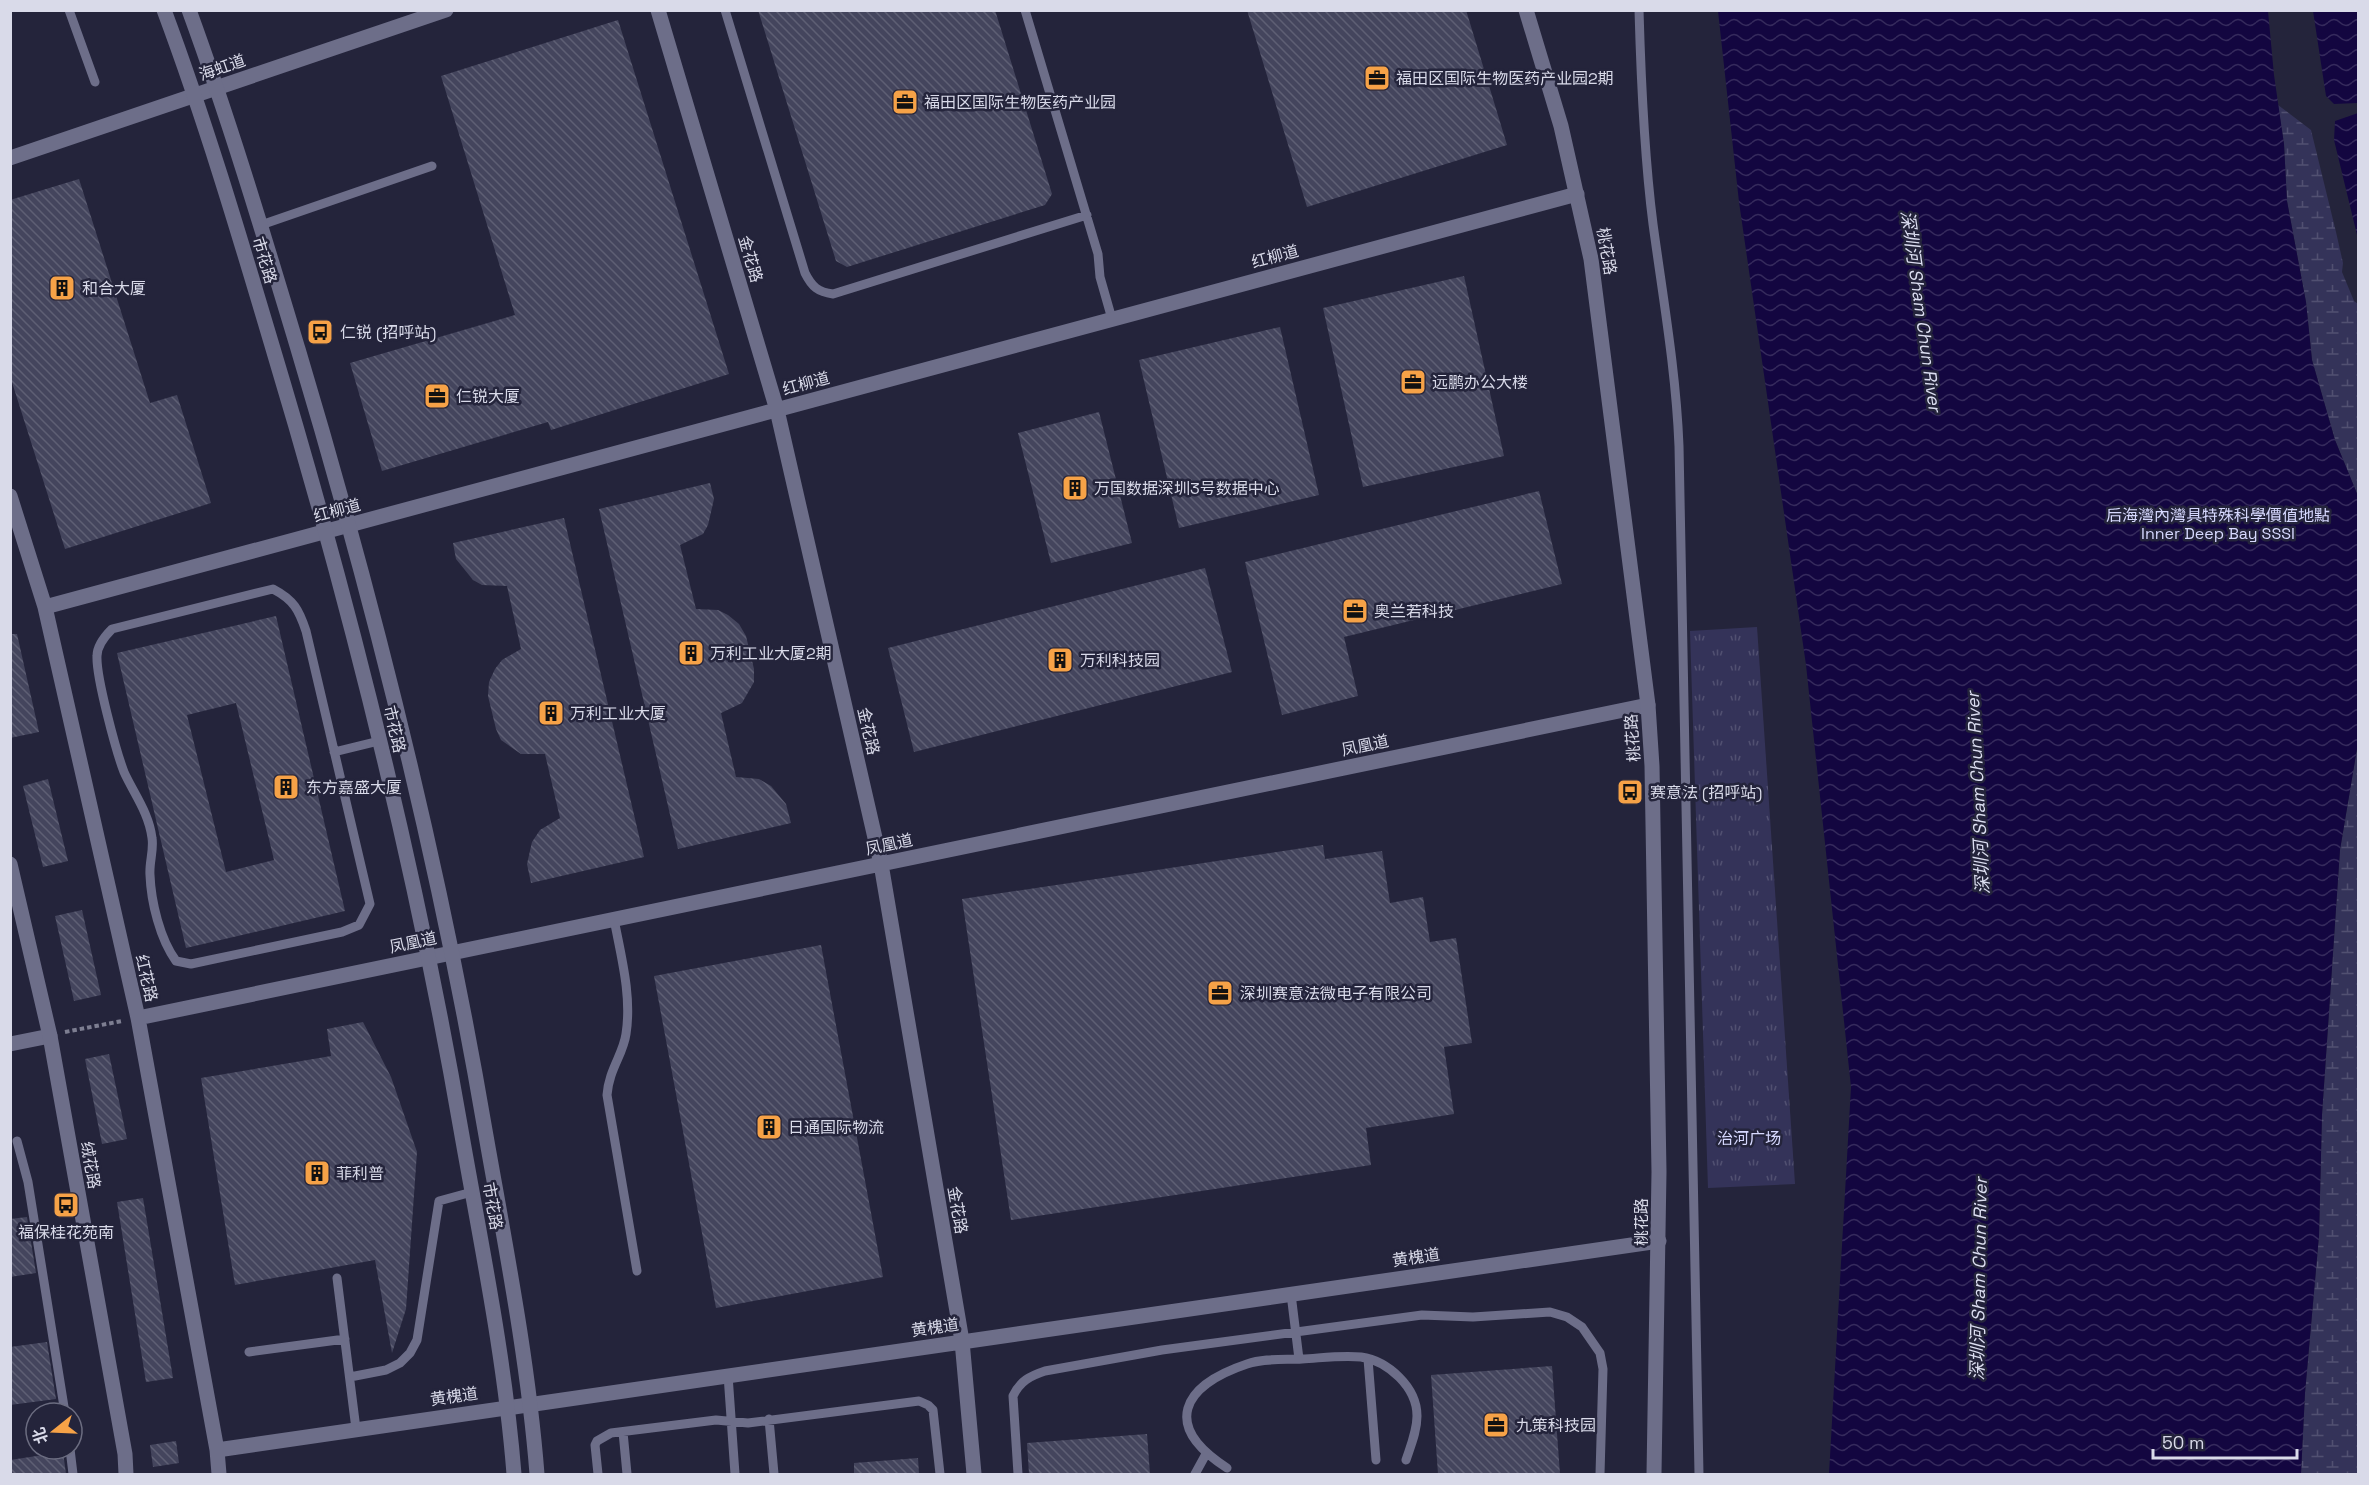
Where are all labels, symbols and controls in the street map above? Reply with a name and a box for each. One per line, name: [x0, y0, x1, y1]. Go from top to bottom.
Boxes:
street label: 海虹道: [196, 50, 248, 85]
office icon: 福田区国际生物医药产业园2期: [1362, 63, 1392, 93]
place label: 福田区国际生物医药产业园2期: [1396, 68, 1614, 89]
office icon: 福田区国际生物医药产业园: [890, 87, 920, 117]
place label: 福田区国际生物医药产业园: [924, 92, 1116, 113]
water label: 深圳河 Sham Chun River: [1896, 209, 1947, 415]
street label: 桃花路: [1592, 226, 1621, 277]
street label: 金花路: [734, 233, 767, 285]
street label: 市花路: [247, 234, 282, 286]
street label: 红柳道: [1249, 240, 1301, 273]
building icon: 和合大厦: [47, 273, 77, 303]
place label: 和合大厦: [82, 278, 146, 299]
bus stop icon: 仁锐 (招呼站): [305, 317, 335, 347]
place label: 仁锐 (招呼站): [340, 322, 436, 343]
street label: 红柳道: [780, 367, 832, 400]
office icon: 远鹏办公大楼: [1398, 367, 1428, 397]
place label: 远鹏办公大楼: [1432, 372, 1528, 393]
office icon: 仁锐大厦: [422, 381, 452, 411]
place label: 仁锐大厦: [456, 386, 520, 407]
building icon: 万国数据深圳3号数据中心: [1060, 473, 1090, 503]
place label: 万国数据深圳3号数据中心: [1094, 478, 1280, 499]
street label: 红柳道: [311, 494, 363, 527]
park label: 后海灣內灣具特殊科學價值地點 Inner Deep Bay SSSI: [2106, 505, 2330, 544]
office icon: 奥兰若科技: [1340, 596, 1370, 626]
place label: 奥兰若科技: [1374, 601, 1454, 622]
building icon: 万利工业大厦2期: [676, 638, 706, 668]
place label: 万利工业大厦2期: [710, 643, 832, 664]
building icon: 万利科技园: [1045, 645, 1075, 675]
place label: 万利科技园: [1080, 650, 1160, 671]
water label: 深圳河 Sham Chun River: [1961, 689, 1994, 895]
building icon: 万利工业大厦: [536, 698, 566, 728]
street label: 市花路: [379, 703, 410, 755]
place label: 万利工业大厦: [570, 703, 666, 724]
street label: 金花路: [853, 705, 884, 757]
street label: 桃花路: [1620, 713, 1645, 763]
street label: 凤凰道: [1339, 730, 1391, 761]
building icon: 东方嘉盛大厦: [271, 772, 301, 802]
place label: 东方嘉盛大厦: [306, 777, 402, 798]
bus stop icon: 赛意法 (招呼站): [1615, 777, 1645, 807]
place label: 赛意法 (招呼站): [1650, 782, 1762, 803]
street label: 凤凰道: [863, 829, 915, 860]
street label: 凤凰道: [387, 927, 439, 958]
street label: 红花路: [131, 952, 162, 1004]
office icon: 深圳赛意法微电子有限公司: [1205, 978, 1235, 1008]
place label: 深圳赛意法微电子有限公司: [1240, 983, 1432, 1004]
building icon: 日通国际物流: [754, 1112, 784, 1142]
place label: 日通国际物流: [788, 1117, 884, 1138]
park label: 治河广场: [1717, 1128, 1781, 1149]
street label: 绒花路: [76, 1140, 105, 1191]
building icon: 菲利普: [302, 1158, 332, 1188]
place label: 菲利普: [336, 1163, 384, 1184]
water label: 深圳河 Sham Chun River: [1965, 1175, 1992, 1381]
street label: 市花路: [478, 1181, 507, 1232]
street label: 金花路: [943, 1185, 972, 1236]
bus stop icon: 福保桂花苑南: [51, 1190, 81, 1220]
street label: 桃花路: [1631, 1198, 1652, 1246]
place label: 福保桂花苑南: [18, 1222, 114, 1243]
street label: 黄槐道: [1391, 1244, 1441, 1271]
street label: 黄槐道: [910, 1314, 960, 1341]
street label: 黄槐道: [429, 1383, 479, 1410]
north arrow: [24, 1401, 84, 1461]
office icon: 九策科技园: [1481, 1410, 1511, 1440]
place label: 九策科技园: [1516, 1415, 1596, 1436]
scale bar: [2153, 1422, 2297, 1460]
text: 北: [28, 1425, 53, 1446]
text: 50 m: [2162, 1431, 2204, 1454]

